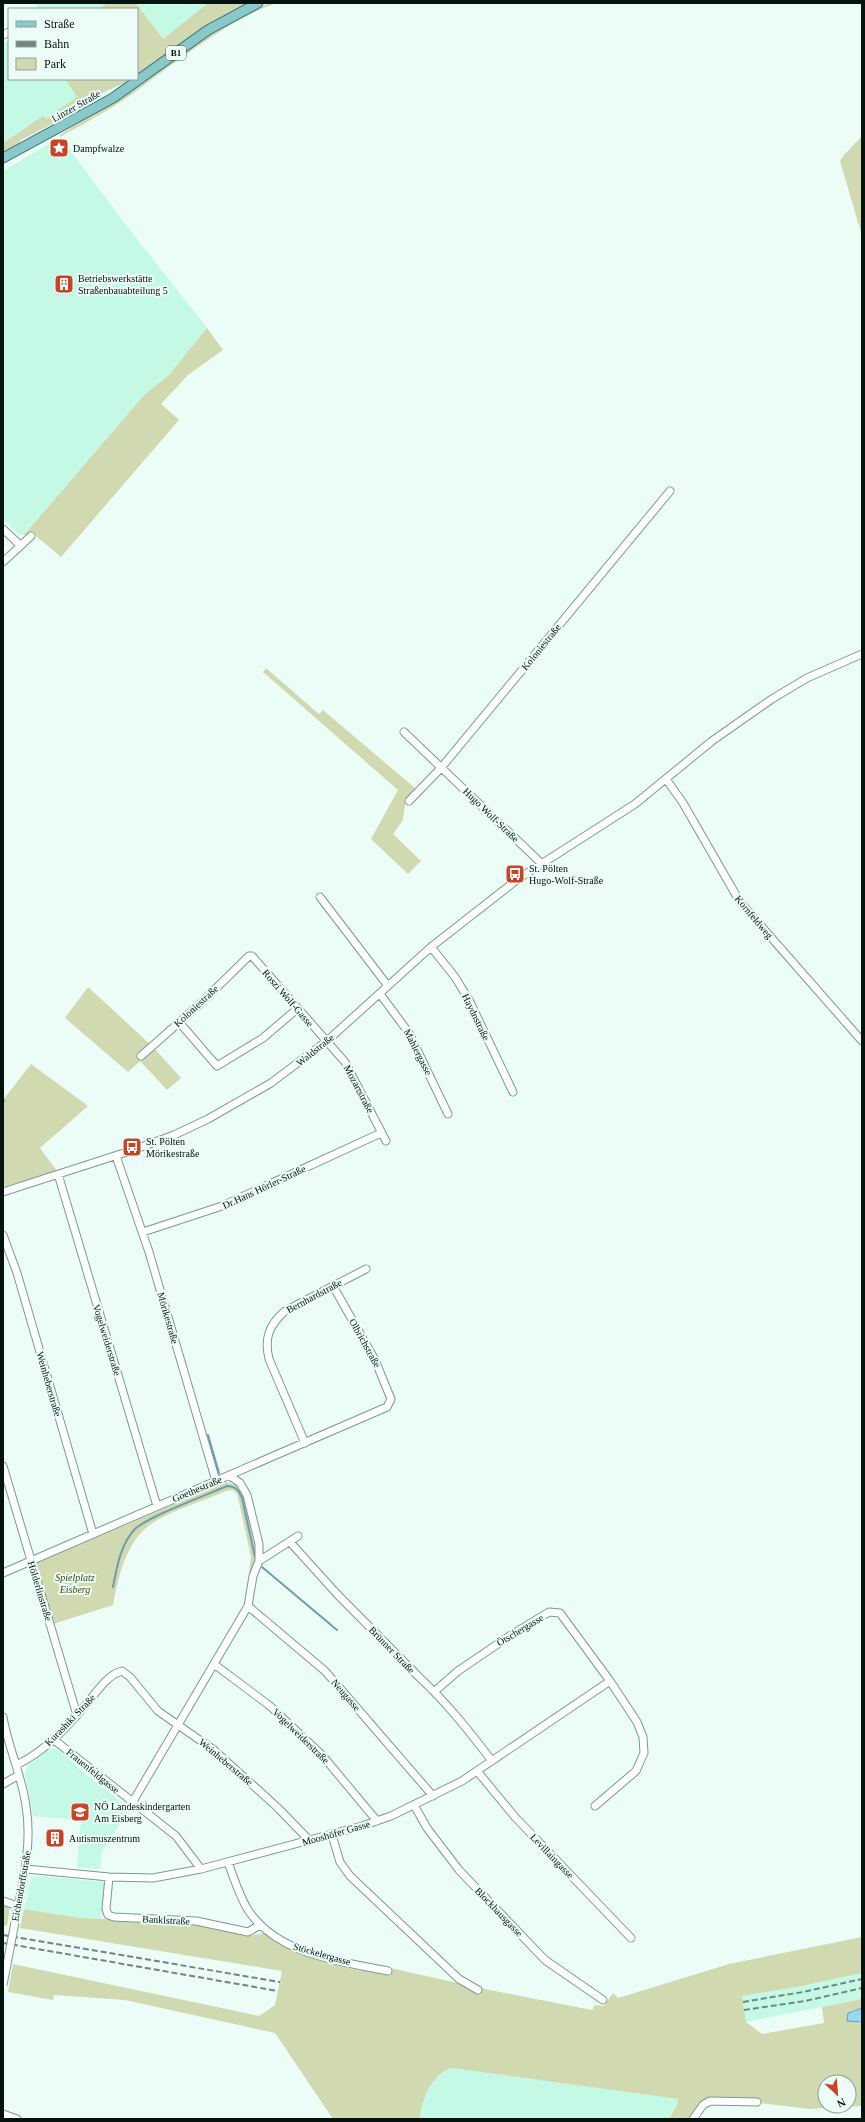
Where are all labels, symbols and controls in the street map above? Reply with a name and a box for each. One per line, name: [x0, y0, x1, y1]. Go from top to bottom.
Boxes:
legend: [8, 8, 138, 80]
text: Straße: [44, 17, 75, 31]
text: Bahn: [44, 37, 69, 51]
road number: B1: [166, 46, 186, 60]
text: Park: [44, 57, 66, 71]
street label: Linzer Straße: [50, 87, 103, 124]
place icon: Dampfwalze: [48, 137, 70, 159]
place label: Dampfwalze: [73, 143, 125, 154]
building icon: Betriebswerkstätte Straßenbauabteilung 5: [53, 273, 75, 295]
place label: Betriebswerkstätte Straßenbauabteilung 5: [78, 273, 168, 296]
street label: Koloniestraße: [519, 621, 563, 672]
street label: Hugo Wolf-Straße: [461, 786, 522, 845]
bus stop icon: St. Pölten Hugo-Wolf-Straße: [504, 863, 526, 885]
place label: St. Pölten Hugo-Wolf-Straße: [529, 863, 604, 886]
street label: Kornfeldweg: [733, 893, 775, 941]
street label: Roszi Wolf-Gasse: [260, 967, 316, 1029]
street label: Koloniestraße: [172, 982, 221, 1029]
street label: Haydnstraße: [460, 992, 492, 1043]
street label: Mahlergasse: [402, 1027, 435, 1077]
street label: Waldstraße: [294, 1031, 336, 1068]
street label: Mozartstraße: [342, 1063, 377, 1115]
bus stop icon: St. Pölten Mörikestraße: [121, 1136, 143, 1158]
place label: St. Pölten Mörikestraße: [146, 1136, 200, 1159]
street label: Dr.Hans Hörler-Straße: [221, 1163, 308, 1211]
street label: Bernhardstraße: [284, 1277, 344, 1315]
street label: Mörikestraße: [155, 1291, 181, 1346]
street label: Vogelweiderstraße: [91, 1303, 123, 1378]
street label: Olbrichstraße: [347, 1317, 383, 1370]
street label: Weinheberstraße: [34, 1350, 64, 1418]
street label: Goethestraße: [171, 1473, 224, 1504]
street label: Hölderlinstraße: [26, 1560, 55, 1623]
park label: Spielplatz Eisberg: [55, 1572, 95, 1595]
street label: Ötschergasse: [495, 1611, 546, 1648]
street label: Brünner Straße: [367, 1624, 417, 1676]
street label: Neugasse: [329, 1677, 363, 1713]
street label: Kurashiki Straße: [43, 1692, 98, 1748]
street label: Vogelweiderstraße: [270, 1706, 332, 1766]
street label: Weinheberstraße: [197, 1736, 256, 1788]
street label: Frauenfeldgasse: [64, 1746, 122, 1796]
school or university icon: NÖ Landeskindergarten Am Eisberg: [69, 1801, 91, 1823]
place label: NÖ Landeskindergarten Am Eisberg: [94, 1801, 190, 1824]
street label: Mooshöfer Gasse: [301, 1818, 372, 1848]
building icon: Autismuszentrum: [44, 1827, 66, 1849]
street label: Levillaingasse: [528, 1831, 576, 1881]
place label: Autismuszentrum: [69, 1833, 140, 1844]
street label: Eichendorffstraße: [9, 1849, 33, 1922]
street label: Blockhausgasse: [473, 1885, 526, 1939]
street label: Banklstraße: [142, 1913, 191, 1927]
street label: Stöckelergasse: [292, 1941, 353, 1968]
north arrow: [817, 2074, 857, 2114]
text: N: [835, 2096, 848, 2110]

